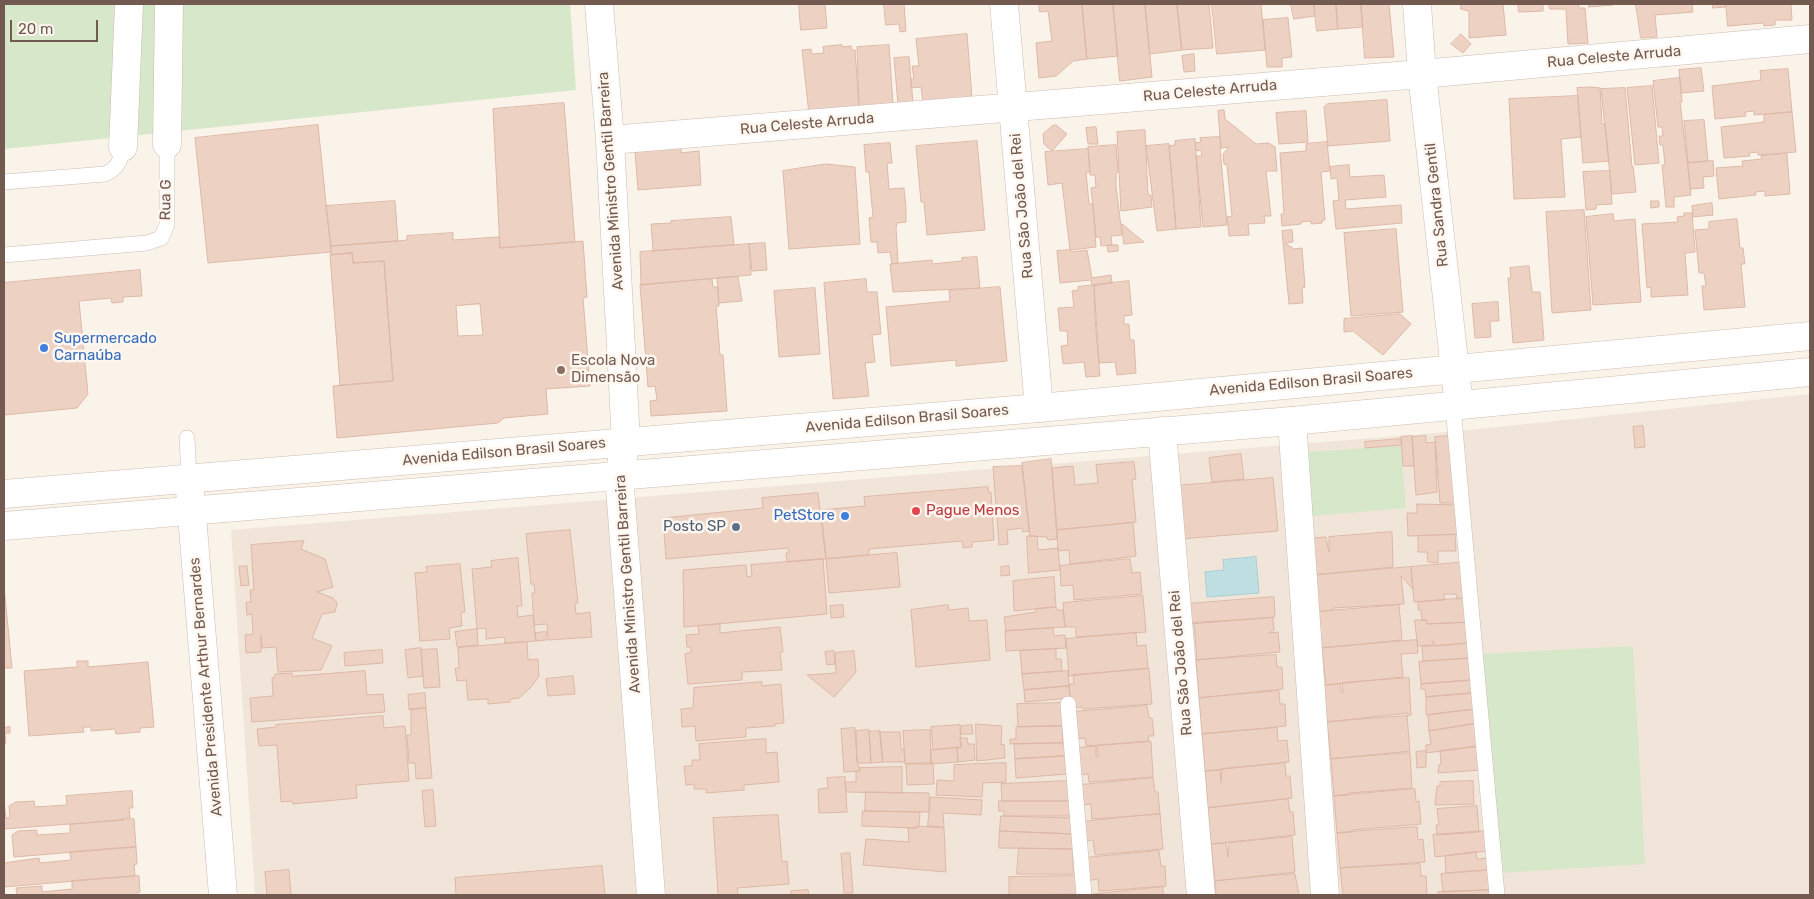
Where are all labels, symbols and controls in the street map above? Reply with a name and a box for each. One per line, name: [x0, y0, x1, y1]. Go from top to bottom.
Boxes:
scale bar: [12, 10, 100, 42]
text: 20 m: [18, 20, 53, 38]
street label: Rua Celeste Arruda: [1546, 42, 1682, 72]
street label: Avenida Ministro Gentil Barreira: [594, 71, 628, 291]
street label: Rua Celeste Arruda: [1142, 76, 1278, 106]
street label: Rua Celeste Arruda: [739, 109, 875, 139]
street label: Rua São João del Rei: [1007, 133, 1037, 279]
street label: Rua Sandra Gentil: [1422, 142, 1452, 268]
street label: Rua G: [157, 179, 175, 221]
place label: Supermercado Carnaúba: [54, 330, 157, 365]
marker: Supermercado Carnaúba: [38, 342, 50, 354]
place label: Escola Nova Dimensão: [571, 352, 655, 387]
marker: Escola Nova Dimensão: [555, 364, 567, 376]
street label: Avenida Edilson Brasil Soares: [1209, 364, 1413, 400]
street label: Avenida Edilson Brasil Soares: [805, 401, 1009, 437]
street label: Avenida Edilson Brasil Soares: [402, 434, 606, 470]
street label: Avenida Ministro Gentil Barreira: [611, 474, 645, 694]
place label: Pague Menos: [926, 502, 1019, 520]
marker: Pague Menos: [910, 505, 922, 517]
place label: PetStore: [773, 507, 835, 525]
marker: PetStore: [839, 510, 851, 522]
place label: Posto SP: [663, 518, 726, 536]
marker: Posto SP: [730, 521, 742, 533]
street label: Avenida Presidente Arthur Bernardes: [186, 557, 226, 817]
street label: Rua São João del Rei: [1166, 590, 1196, 736]

